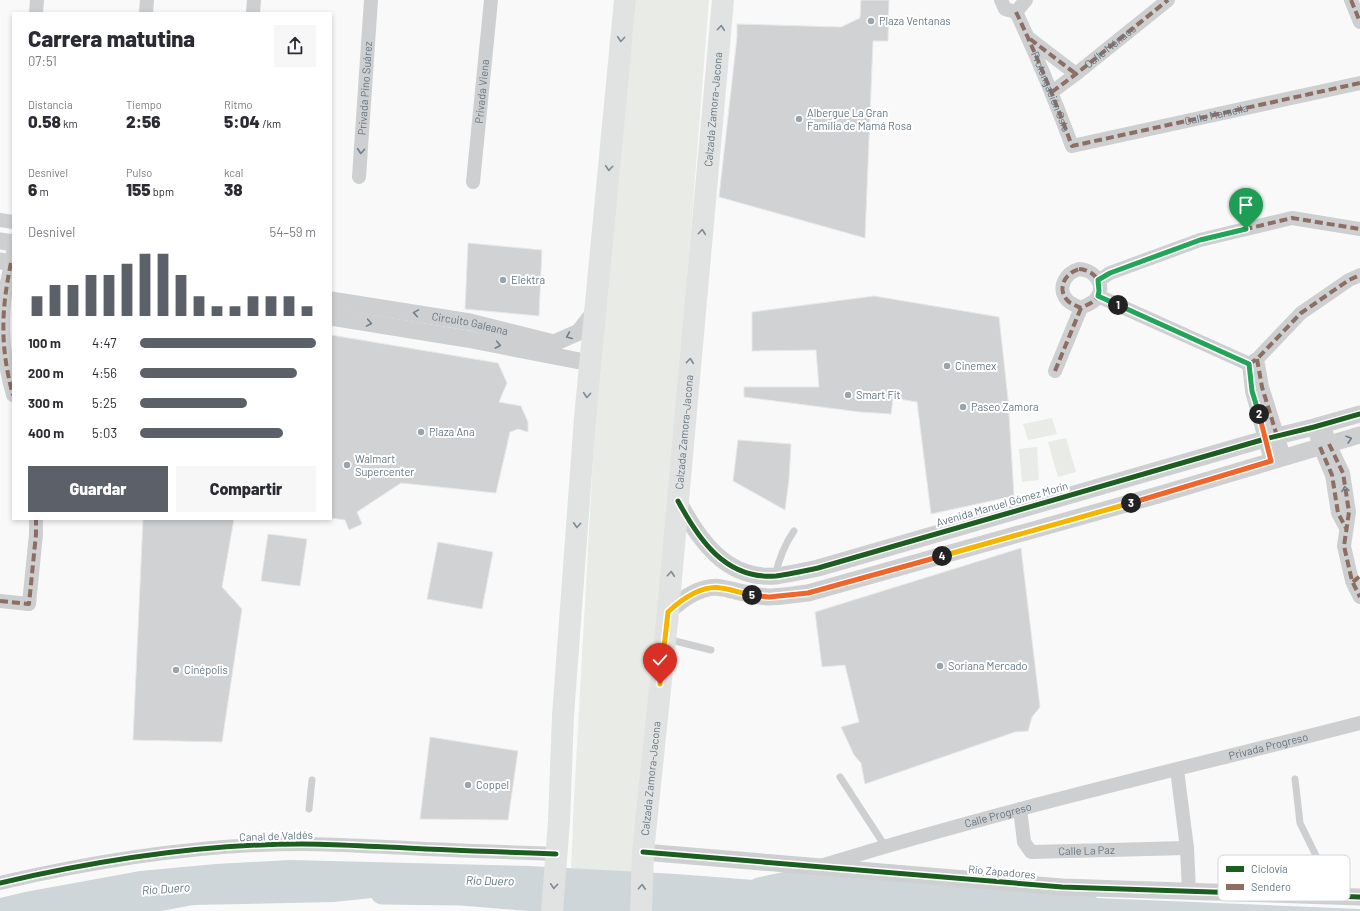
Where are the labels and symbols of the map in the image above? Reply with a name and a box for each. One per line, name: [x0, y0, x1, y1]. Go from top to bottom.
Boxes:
place label: Plaza Ventanas: [879, 14, 951, 27]
marker: Plaza Ventanas: [866, 16, 876, 26]
street label: Calle Mónaco: [1082, 21, 1138, 71]
one-way arrow: [716, 25, 725, 31]
one-way arrow: [617, 36, 626, 42]
street label: Privada Pino Suárez: [355, 41, 374, 136]
street label: Prolongación Oslo: [1029, 49, 1073, 134]
street label: Calzada Zamora-Jacona: [701, 51, 724, 167]
street label: Privada Viena: [472, 59, 491, 124]
street label: Calle Marsella: [1183, 101, 1249, 127]
place label: Albergue La Gran Familia de Mamá Rosa: [807, 106, 912, 132]
marker: Albergue La Gran Familia de Mamá Rosa: [794, 114, 804, 124]
one-way arrow: [356, 148, 365, 154]
one-way arrow: [605, 165, 614, 171]
pin: [1229, 188, 1263, 229]
one-way arrow: [698, 229, 707, 235]
place label: Elektra: [511, 273, 545, 286]
marker: Elektra: [498, 275, 508, 285]
pin: 1: [1108, 295, 1128, 315]
one-way arrow: [413, 309, 419, 318]
street label: Circuito Galeana: [431, 309, 510, 337]
one-way arrow: [366, 318, 373, 327]
one-way arrow: [566, 332, 573, 340]
one-way arrow: [494, 341, 501, 349]
one-way arrow: [686, 358, 695, 364]
place label: Cinemex: [955, 359, 996, 372]
marker: Cinemex: [942, 361, 952, 371]
street label: Calzada Zamora-Jacona: [672, 374, 695, 490]
place label: Smart Fit: [856, 388, 901, 401]
marker: Smart Fit: [843, 390, 853, 400]
one-way arrow: [582, 392, 591, 398]
place label: Paseo Zamora: [971, 400, 1039, 413]
marker: Paseo Zamora: [958, 402, 968, 412]
pin: 2: [1249, 404, 1269, 424]
place label: Plaza Ana: [429, 425, 475, 438]
marker: Plaza Ana: [416, 427, 426, 437]
one-way arrow: [1345, 435, 1352, 444]
place label: Walmart Supercenter: [355, 452, 414, 478]
marker: Walmart Supercenter: [342, 460, 352, 470]
street label: Avenida Manuel Gómez Morín: [934, 478, 1069, 529]
one-way arrow: [1341, 486, 1350, 492]
pin: 3: [1121, 493, 1141, 513]
one-way arrow: [572, 522, 581, 528]
pin: 4: [932, 546, 952, 566]
one-way arrow: [666, 571, 675, 577]
pin: 5: [742, 585, 762, 605]
pin: [643, 643, 677, 684]
place label: Soriana Mercado: [948, 659, 1028, 672]
marker: Soriana Mercado: [935, 661, 945, 671]
place label: Cinépolis: [184, 663, 228, 676]
marker: Cinépolis: [171, 665, 181, 675]
street label: Calzada Zamora-Jacona: [638, 721, 663, 836]
street label: Privada Progreso: [1227, 730, 1309, 762]
place label: Coppel: [476, 778, 509, 791]
marker: Coppel: [463, 780, 473, 790]
street label: Calle Progreso: [963, 799, 1033, 830]
street label: Canal de Valdés: [239, 828, 313, 843]
street label: Calle La Paz: [1058, 843, 1115, 857]
legend: [1218, 855, 1350, 901]
street label: Río Zapadores: [968, 862, 1036, 881]
text: Ciclovía: [1251, 862, 1288, 875]
water label: Río Duero: [466, 873, 514, 887]
water label: Río Duero: [141, 879, 190, 897]
text: Sendero: [1251, 880, 1291, 893]
one-way arrow: [549, 883, 558, 889]
one-way arrow: [638, 884, 647, 890]

